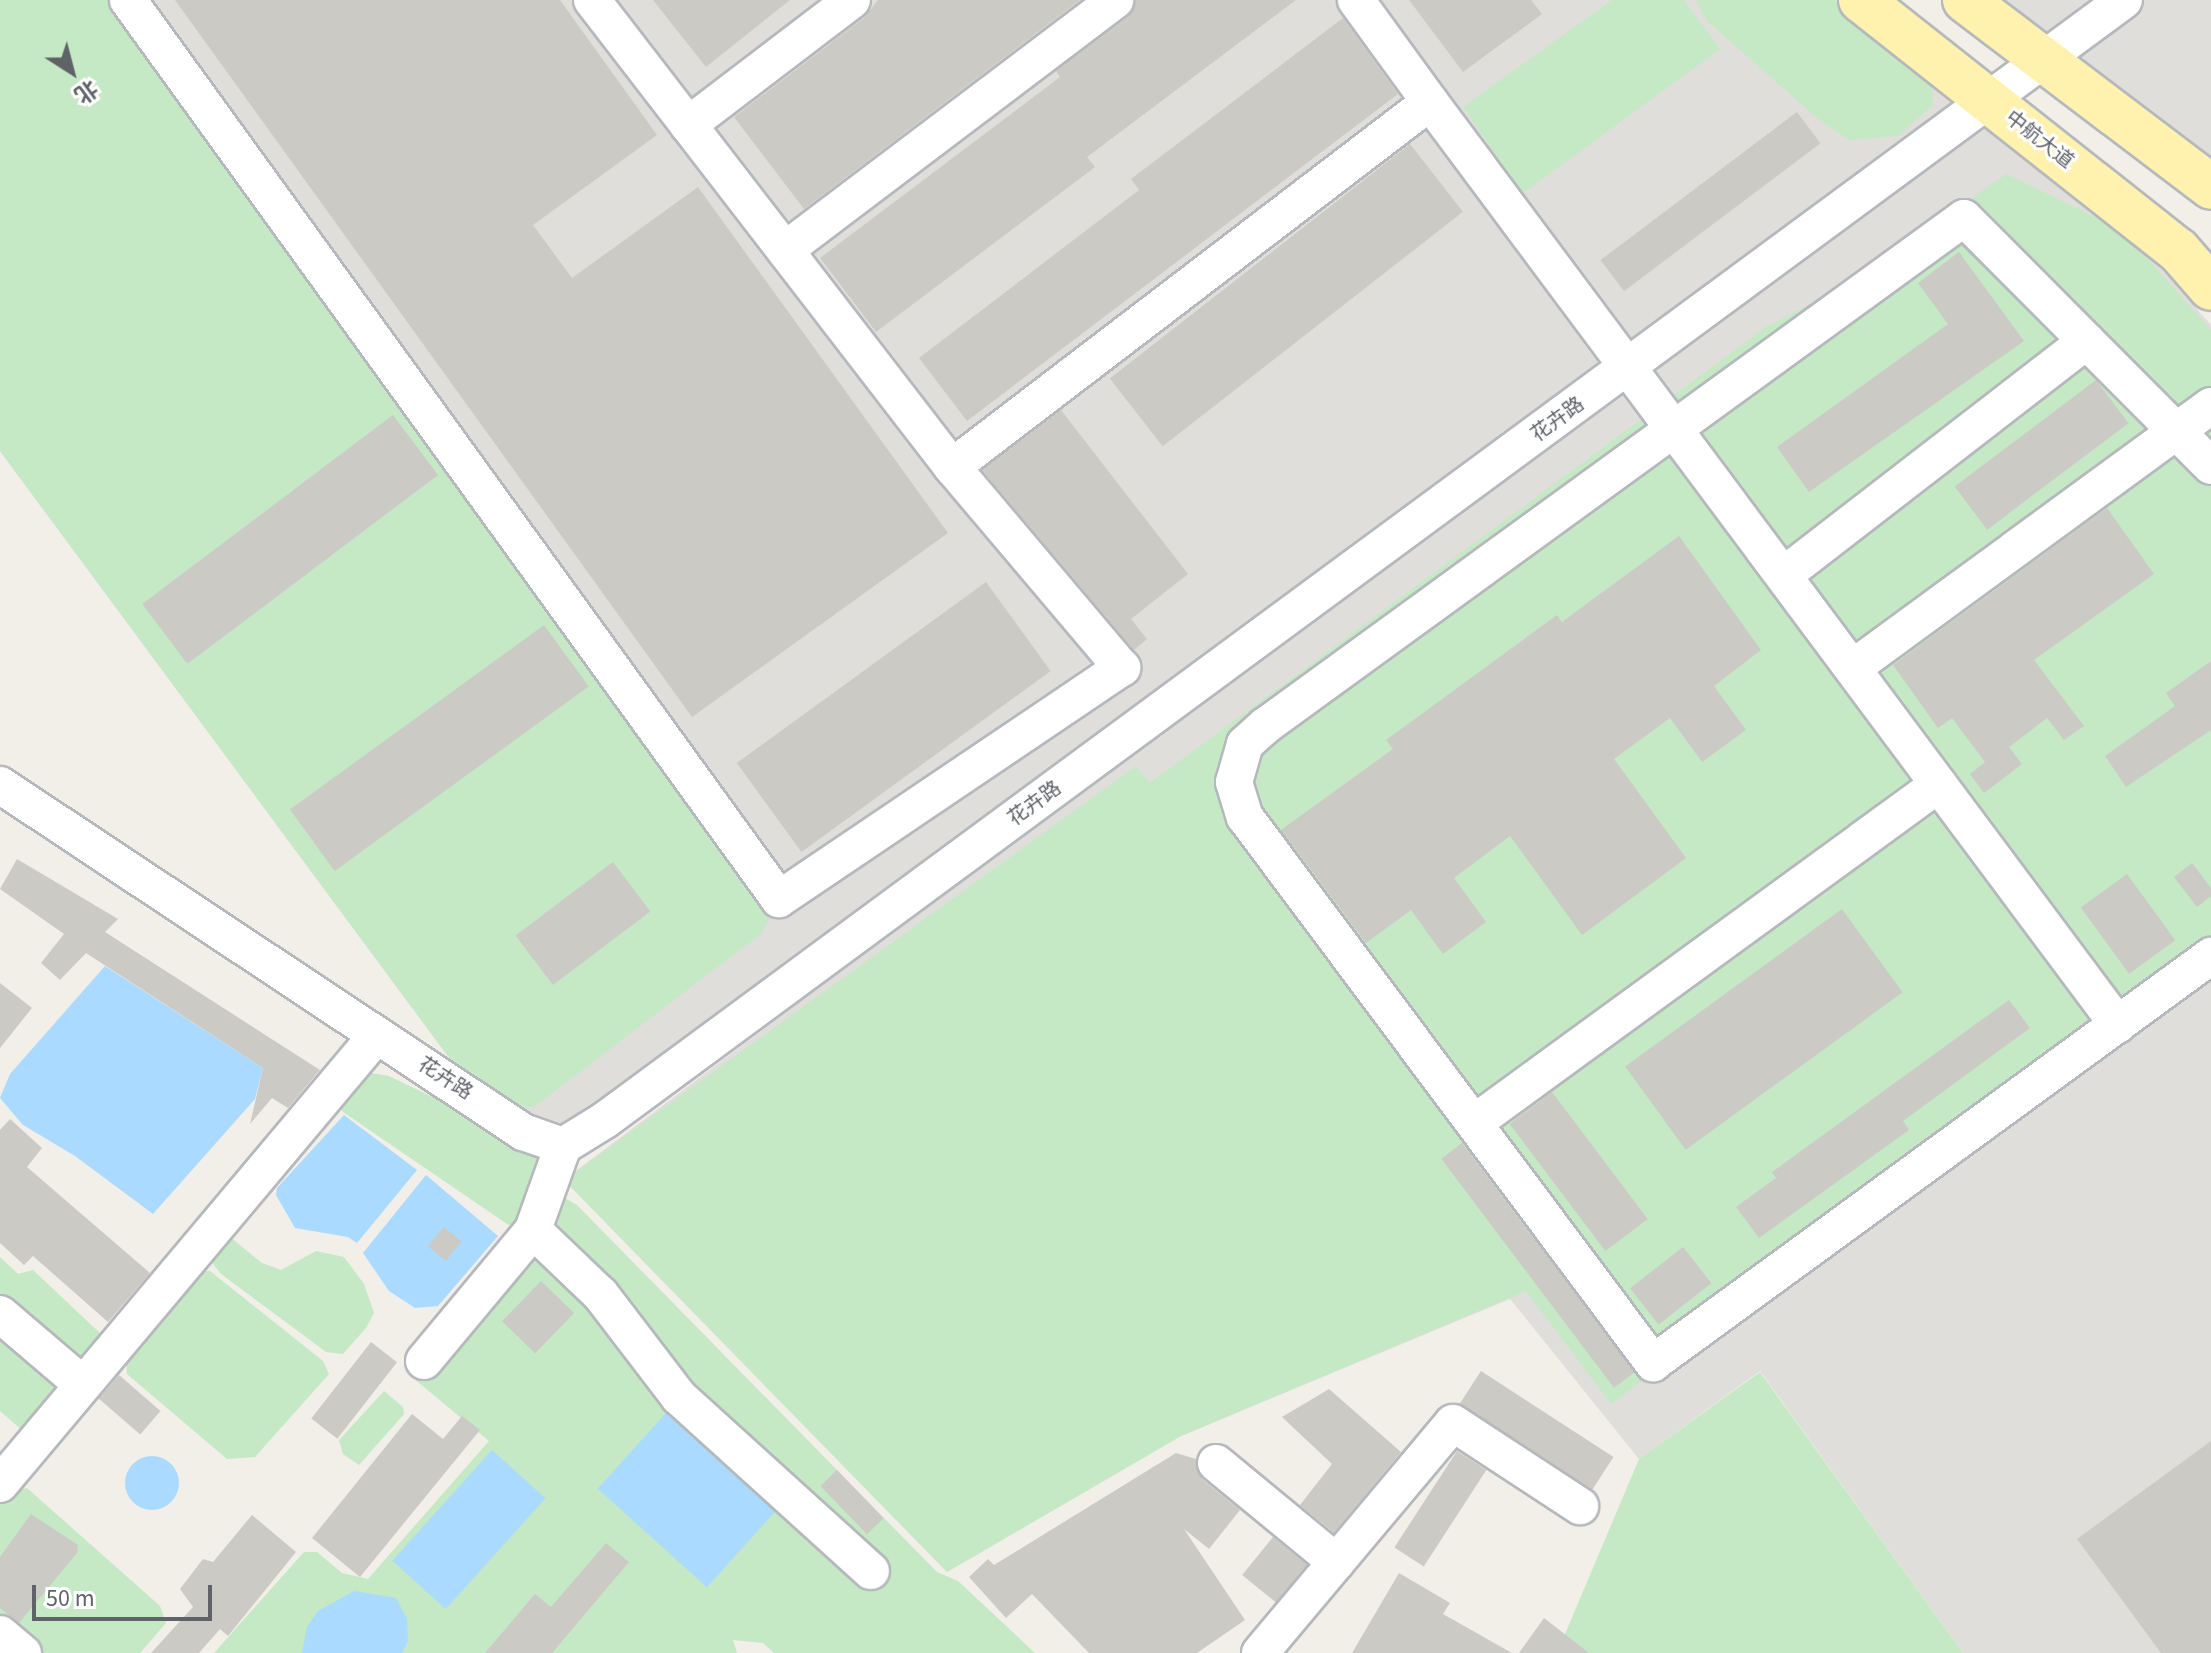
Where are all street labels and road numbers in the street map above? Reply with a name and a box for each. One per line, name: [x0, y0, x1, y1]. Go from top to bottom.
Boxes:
street label: 中航大道: [2000, 106, 2078, 174]
street label: 花卉路: [1527, 393, 1589, 447]
street label: 花卉路: [1004, 777, 1066, 831]
street label: 花卉路: [413, 1053, 477, 1105]

